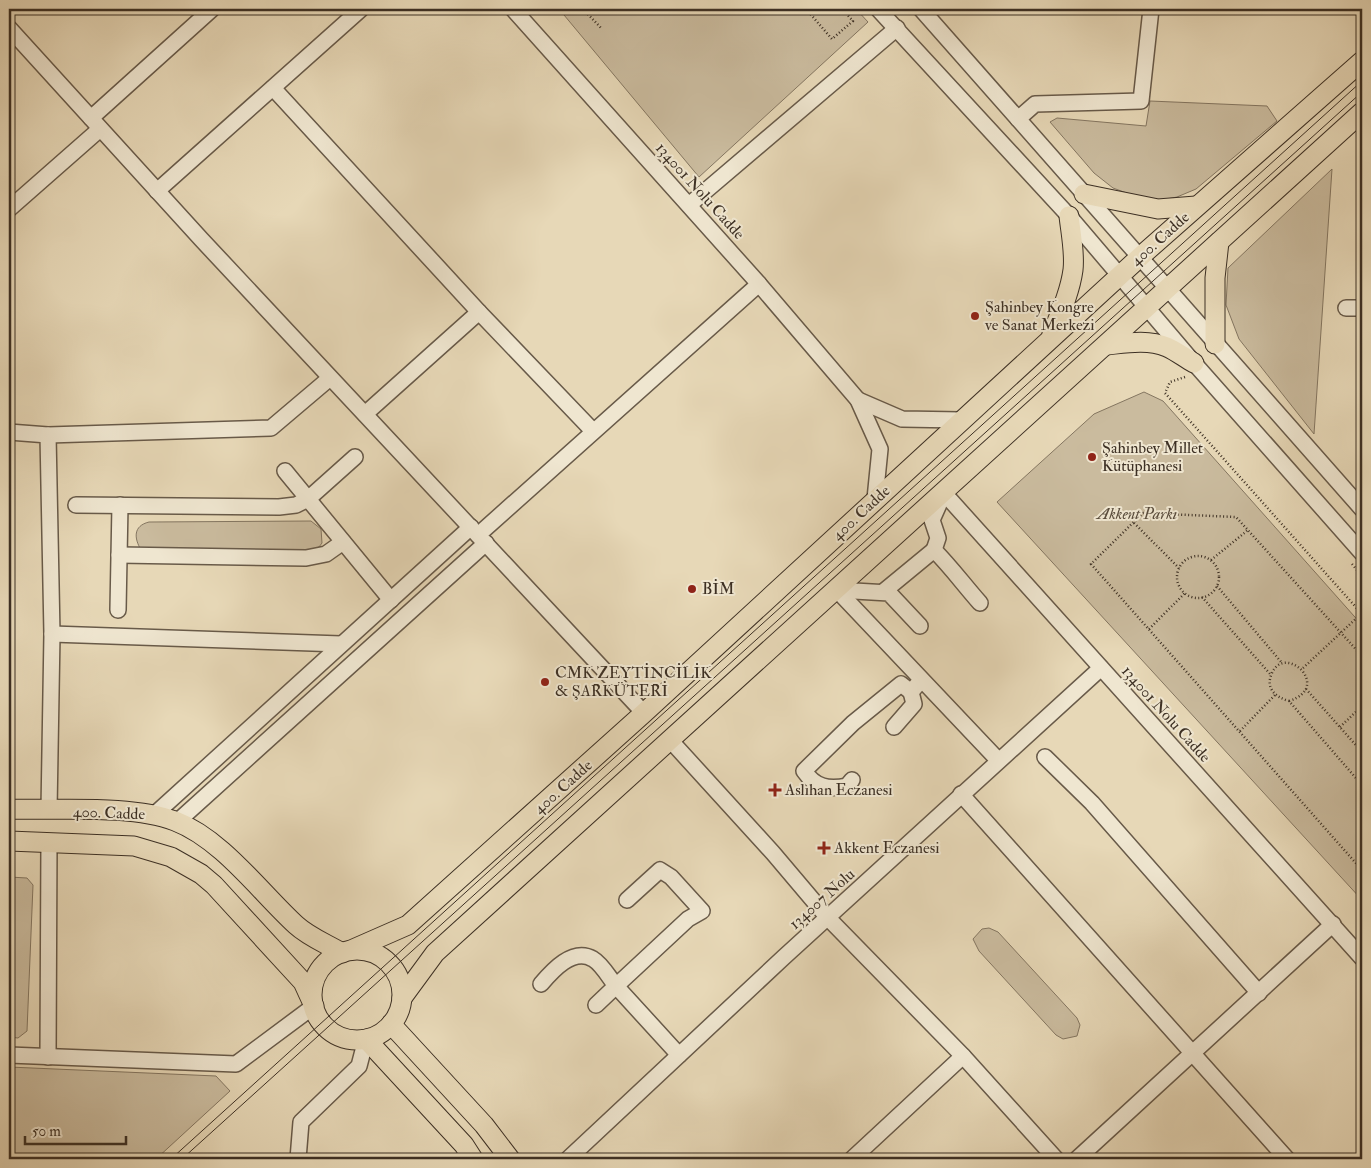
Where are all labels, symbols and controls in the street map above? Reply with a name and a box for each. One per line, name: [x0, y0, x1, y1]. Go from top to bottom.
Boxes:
street label: 134001 Nolu Cadde: [651, 138, 749, 244]
street label: 400. Cadde: [1126, 207, 1194, 271]
place label: Şahinbey Kongre ve Sanat Merkezi: [984, 297, 1095, 335]
marker: Şahinbey Kongre ve Sanat Merkezi: [969, 310, 981, 322]
place label: Şahinbey Millet Kütüphanesi: [1102, 438, 1203, 477]
marker: Şahinbey Millet Kütüphanesi: [1086, 451, 1098, 463]
street label: 400. Cadde: [828, 481, 894, 545]
park label: Akkent Parkı: [1095, 504, 1177, 524]
place label: BİM: [702, 579, 734, 599]
marker: BİM: [686, 583, 698, 595]
street label: 134001 Nolu Cadde: [1117, 661, 1215, 767]
place label: CMK ZEYTİNCİLİK & ŞARKÜTERİ: [555, 663, 712, 701]
marker: CMK ZEYTİNCİLİK & ŞARKÜTERİ: [539, 676, 551, 688]
street label: 400. Cadde: [529, 755, 597, 819]
place label: Aslıhan Eczanesi: [784, 780, 893, 800]
marker: Aslıhan Eczanesi: [769, 784, 781, 796]
street label: 400. Cadde: [73, 802, 146, 824]
place label: Akkent Eczanesi: [833, 838, 940, 858]
marker: Akkent Eczanesi: [818, 842, 830, 854]
street label: 134007 Nolu: [785, 864, 859, 934]
scale bar: [25, 1113, 126, 1145]
text: 50 m: [32, 1122, 61, 1141]

